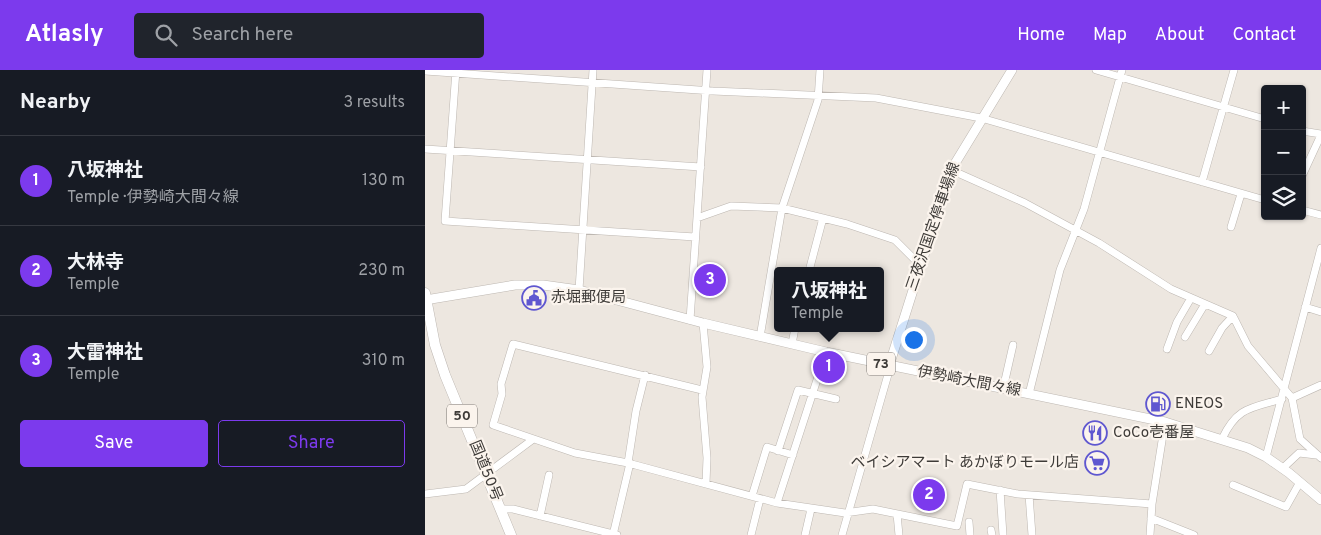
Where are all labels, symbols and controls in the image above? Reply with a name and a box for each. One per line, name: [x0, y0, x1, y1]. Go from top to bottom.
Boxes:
search box: [134, 13, 484, 58]
text: Atlasly: [25, 20, 104, 50]
icon: search: [152, 21, 180, 49]
text: Search here: [192, 23, 293, 47]
text: Home: [1017, 24, 1065, 47]
text: Map: [1093, 24, 1127, 47]
text: About: [1155, 24, 1204, 47]
text: Contact: [1232, 24, 1296, 47]
map controls: [1261, 85, 1306, 220]
button: +: [1261, 85, 1306, 130]
text: Nearby: [20, 89, 91, 116]
text: 3 results: [343, 93, 405, 113]
button: −: [1261, 130, 1306, 175]
text: 八坂神社: [67, 159, 143, 183]
street label: 三夜沢国定停車場線: [903, 160, 965, 294]
text: 1: [33, 171, 39, 191]
text: 130 m: [362, 171, 405, 191]
button: layers: [1261, 175, 1306, 220]
text: Temple · 伊勢崎大間々線: [67, 188, 239, 208]
text: 大林寺: [67, 251, 124, 275]
text: 2: [31, 261, 41, 281]
text: 230 m: [358, 261, 405, 281]
pin: 3: [694, 261, 726, 299]
popup: [774, 267, 884, 332]
text: Temple: [67, 275, 119, 295]
text: 八坂神社: [791, 280, 867, 304]
public building icon: 赤堀郵便局: [521, 285, 547, 311]
place label: 赤堀郵便局: [551, 289, 626, 308]
text: Temple: [791, 304, 843, 324]
your location: [901, 327, 927, 353]
text: 大雷神社: [67, 341, 143, 365]
pin: 1: [813, 348, 845, 386]
text: 3: [31, 351, 41, 371]
text: 310 m: [362, 351, 405, 371]
road number: 73: [867, 352, 895, 376]
street label: 伊勢崎大間々線: [916, 363, 1022, 401]
text: Temple: [67, 365, 119, 385]
fuel station icon: ENEOS: [1145, 391, 1171, 417]
place label: ENEOS: [1175, 395, 1223, 414]
road number: 50: [447, 404, 477, 428]
button: Save: [20, 420, 208, 467]
button: Share: [218, 420, 405, 467]
restaurant icon: CoCo壱番屋: [1082, 420, 1108, 446]
place label: CoCo壱番屋: [1113, 424, 1194, 443]
street label: 国道50号: [464, 438, 506, 504]
supermarket icon: ベイシアマート あかぼりモール店: [1084, 450, 1110, 476]
place label: ベイシアマート あかぼりモール店: [850, 454, 1079, 473]
pin: 2: [913, 476, 945, 514]

